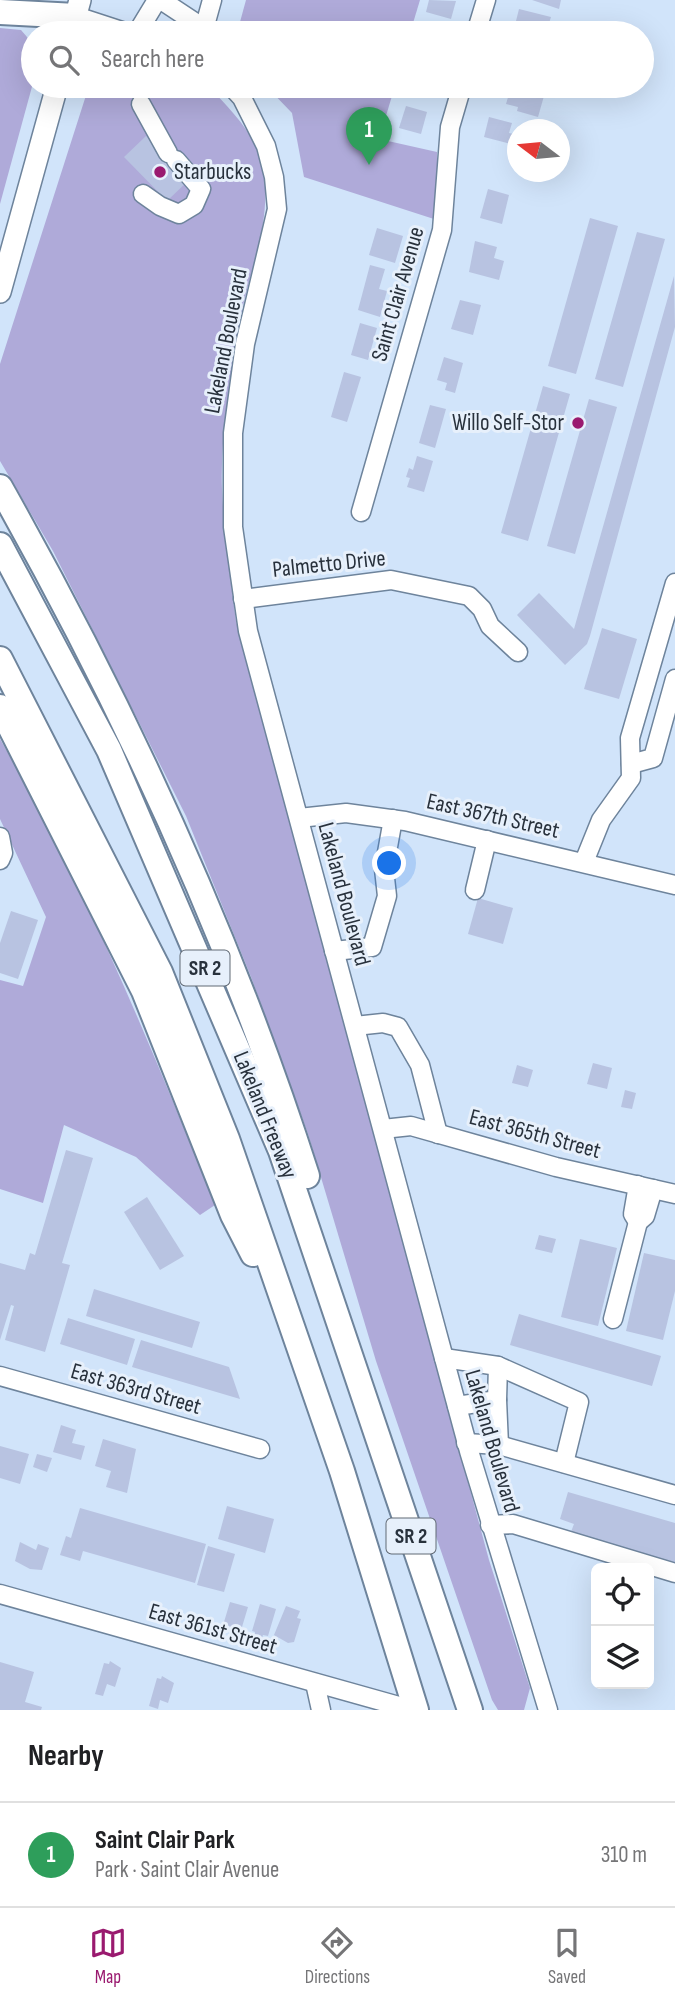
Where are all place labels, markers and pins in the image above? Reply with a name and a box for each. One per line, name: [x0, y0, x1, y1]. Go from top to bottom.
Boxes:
pin: 1: [346, 107, 392, 165]
place label: Starbucks: [174, 158, 251, 186]
marker: Starbucks: [152, 164, 168, 180]
place label: Willo Self-Stor: [452, 409, 564, 437]
marker: Willo Self-Stor: [570, 415, 586, 431]

